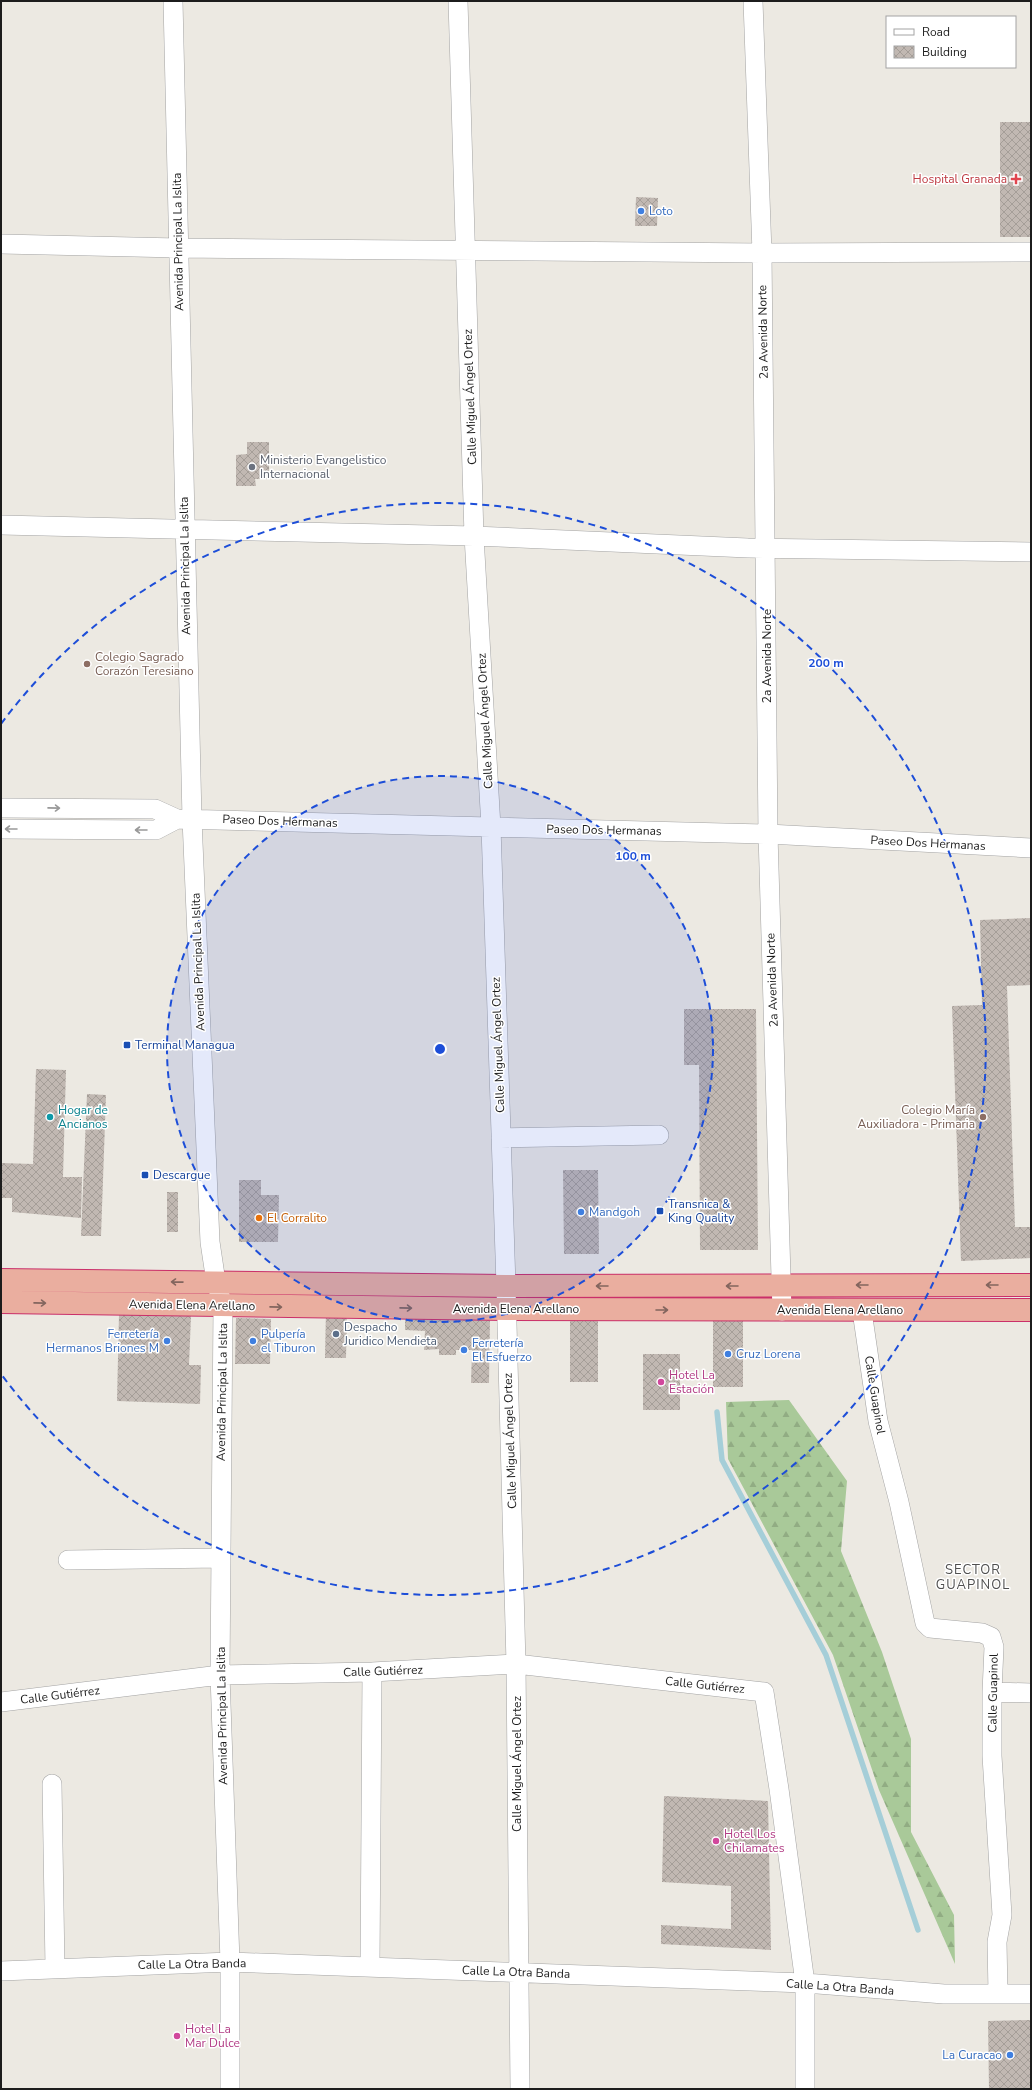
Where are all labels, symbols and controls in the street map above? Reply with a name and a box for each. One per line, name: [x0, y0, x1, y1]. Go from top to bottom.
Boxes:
legend: [886, 16, 1016, 68]
text: Road: [922, 24, 950, 40]
text: Building: [922, 44, 967, 60]
place label: Hospital Granada: [913, 171, 1007, 187]
street label: Avenida Principal La Islita: [169, 173, 187, 311]
marker: Hospital Granada: [1010, 173, 1022, 185]
place label: Loto: [649, 203, 673, 219]
marker: Loto: [636, 206, 646, 216]
street label: 2a Avenida Norte: [754, 285, 772, 379]
street label: Calle Miguel Ángel Ortez: [460, 328, 480, 465]
place label: Ministerio Evangelistico Internacional: [260, 452, 387, 482]
marker: Ministerio Evangelistico Internacional: [247, 462, 257, 472]
street label: Avenida Principal La Islita: [176, 497, 194, 635]
street label: 2a Avenida Norte: [759, 609, 775, 703]
place label: Colegio Sagrado Corazón Teresiano: [95, 649, 194, 679]
street label: Calle Miguel Ángel Ortez: [473, 652, 497, 789]
text: 200 m: [808, 655, 844, 671]
marker: Colegio Sagrado Corazón Teresiano: [82, 659, 92, 669]
one-way arrow: [47, 804, 60, 812]
street label: Paseo Dos Hermanas: [222, 811, 338, 831]
street label: Paseo Dos Hermanas: [546, 821, 662, 839]
one-way arrow: [5, 825, 18, 833]
one-way arrow: [135, 826, 148, 834]
street label: Paseo Dos Hermanas: [870, 832, 986, 854]
text: 100 m: [615, 848, 651, 864]
street label: Avenida Principal La Islita: [188, 893, 208, 1031]
street label: 2a Avenida Norte: [762, 933, 782, 1027]
street label: Calle Miguel Ángel Ortez: [488, 976, 508, 1113]
place label: Terminal Managua: [135, 1037, 235, 1053]
marker: Terminal Managua: [122, 1040, 132, 1050]
centre of rings: [433, 1042, 447, 1056]
place label: Hogar de Ancianos: [58, 1102, 108, 1132]
place label: Colegio María Auxiliadora - Primaria: [858, 1102, 975, 1132]
marker: Hogar de Ancianos: [45, 1112, 55, 1122]
marker: Colegio María Auxiliadora - Primaria: [978, 1112, 988, 1122]
place label: Descargue: [153, 1167, 210, 1183]
marker: Descargue: [140, 1170, 150, 1180]
place label: Transnica & King Quality: [668, 1196, 735, 1226]
place label: Mandgoh: [589, 1204, 640, 1220]
marker: Transnica & King Quality: [655, 1206, 665, 1216]
marker: Mandgoh: [576, 1207, 586, 1217]
place label: El Corralito: [267, 1210, 327, 1226]
marker: El Corralito: [254, 1213, 264, 1223]
one-way arrow: [171, 1278, 184, 1286]
one-way arrow: [856, 1281, 869, 1289]
one-way arrow: [986, 1281, 999, 1289]
one-way arrow: [596, 1282, 609, 1290]
one-way arrow: [726, 1282, 739, 1290]
street label: Avenida Elena Arellano: [129, 1296, 256, 1314]
one-way arrow: [33, 1299, 46, 1307]
street label: Avenida Elena Arellano: [453, 1301, 580, 1317]
street label: Avenida Elena Arellano: [777, 1302, 904, 1318]
one-way arrow: [269, 1303, 282, 1311]
one-way arrow: [399, 1304, 412, 1312]
one-way arrow: [655, 1306, 668, 1314]
place label: Despacho Juridico Mendieta: [343, 1319, 437, 1349]
street label: Avenida Principal La Islita: [213, 1323, 231, 1461]
place label: Ferretería Hermanos Briones M: [46, 1326, 159, 1356]
place label: Pulpería el Tiburon: [261, 1326, 315, 1356]
marker: Despacho Juridico Mendieta: [331, 1329, 341, 1339]
place label: Ferretería El Esfuerzo: [472, 1335, 532, 1365]
marker: Ferretería Hermanos Briones M: [162, 1336, 172, 1346]
marker: Pulpería el Tiburon: [248, 1336, 258, 1346]
marker: Ferretería El Esfuerzo: [459, 1345, 469, 1355]
place label: Cruz Lorena: [736, 1346, 801, 1362]
marker: Cruz Lorena: [723, 1349, 733, 1359]
street label: Calle Guapinol: [861, 1355, 889, 1436]
place label: Hotel La Estación: [669, 1367, 715, 1397]
street label: Calle Miguel Ángel Ortez: [500, 1372, 520, 1509]
marker: Hotel La Estación: [656, 1377, 666, 1387]
district label: SECTOR GUAPINOL: [936, 1561, 1010, 1594]
street label: Avenida Principal La Islita: [213, 1647, 231, 1785]
street label: Calle Guapinol: [984, 1653, 1002, 1733]
street label: Calle Gutiérrez: [343, 1662, 424, 1680]
street label: Calle Gutiérrez: [664, 1673, 746, 1697]
street label: Calle Gutiérrez: [19, 1682, 101, 1708]
street label: Calle Miguel Ángel Ortez: [509, 1696, 525, 1832]
place label: Hotel Los Chilamates: [724, 1826, 785, 1856]
marker: Hotel Los Chilamates: [711, 1836, 721, 1846]
street label: Calle La Otra Banda: [138, 1955, 246, 1973]
street label: Calle La Otra Banda: [462, 1962, 570, 1982]
street label: Calle La Otra Banda: [785, 1975, 895, 1999]
place label: Hotel La Mar Dulce: [185, 2021, 240, 2051]
marker: Hotel La Mar Dulce: [172, 2031, 182, 2041]
place label: La Curacao: [942, 2047, 1002, 2063]
marker: La Curacao: [1005, 2050, 1015, 2060]

